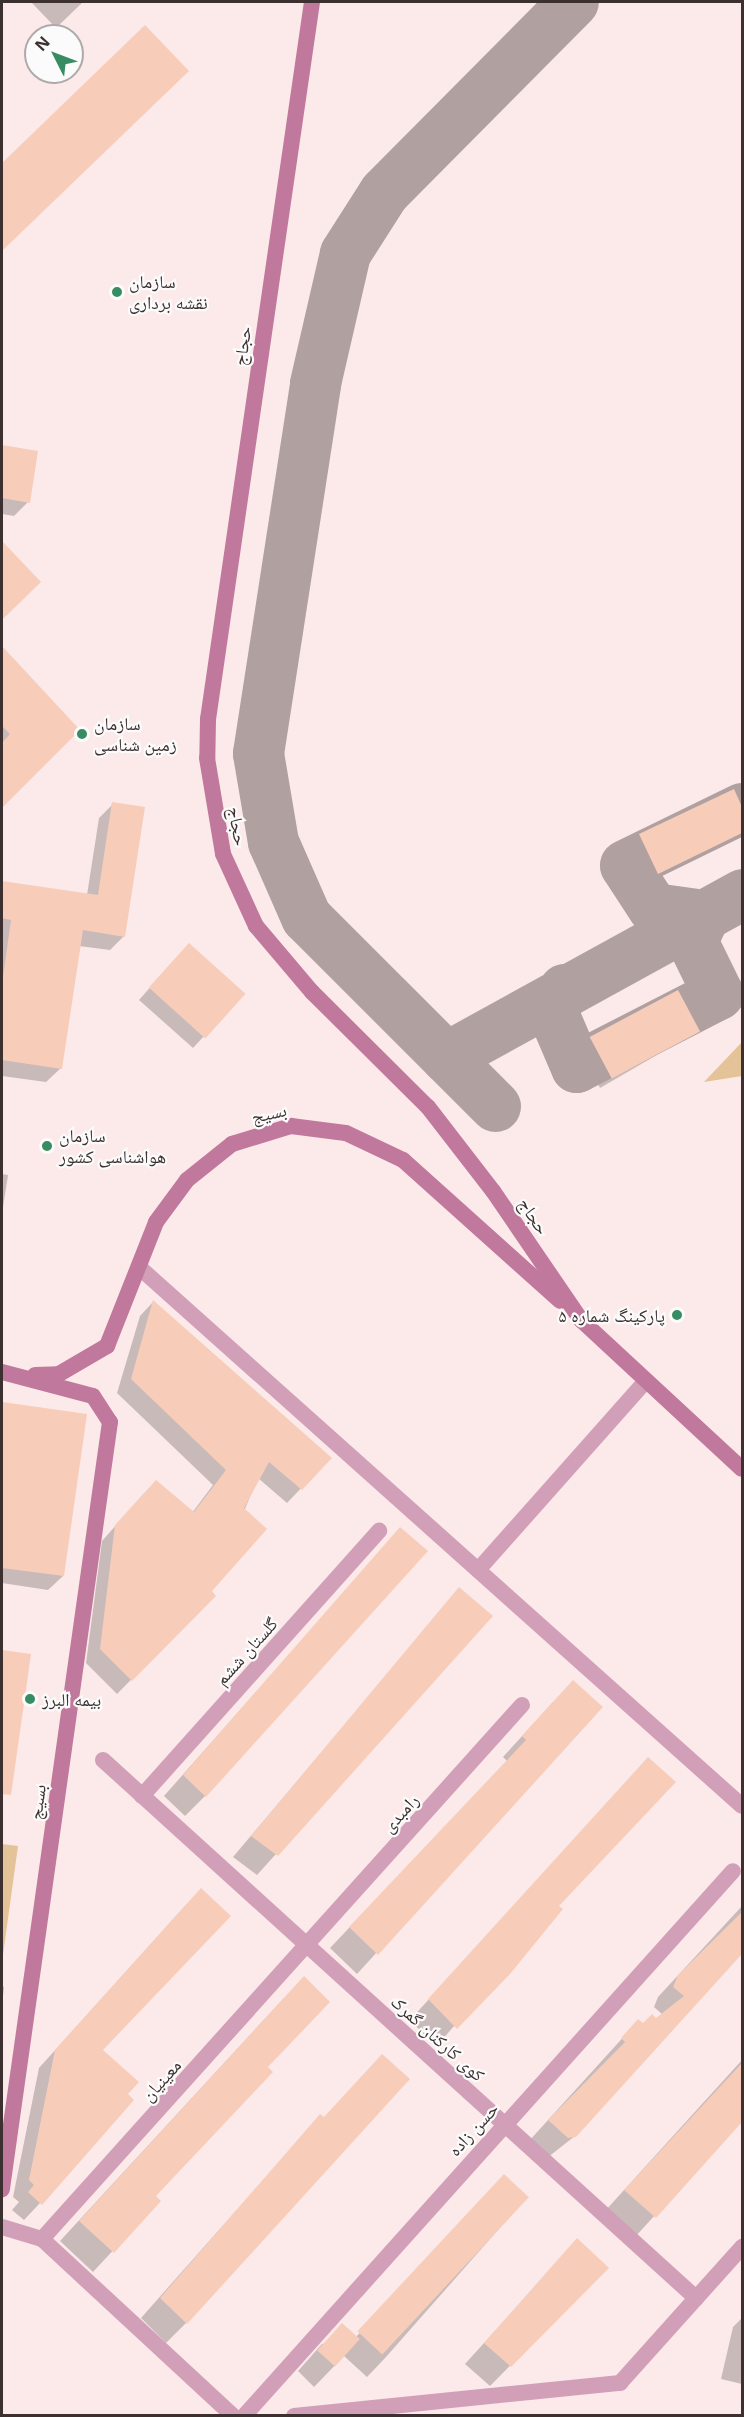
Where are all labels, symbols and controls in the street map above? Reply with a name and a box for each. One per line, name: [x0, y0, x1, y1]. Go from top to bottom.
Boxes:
north arrow: [24, 24, 84, 84]
text: N: [30, 31, 55, 55]
place label: سازمان نقشه برداری: [129, 271, 208, 314]
marker: سازمان نقشه برداری: [110, 285, 124, 299]
street label: حجاج: [229, 325, 255, 367]
place label: سازمان زمین شناسی: [94, 713, 177, 756]
marker: سازمان زمین شناسی: [75, 727, 89, 741]
street label: حجاج: [224, 805, 252, 847]
street label: بسیج: [249, 1099, 289, 1127]
place label: سازمان هواشناسی کشور: [59, 1125, 166, 1168]
marker: سازمان هواشناسی کشور: [40, 1139, 54, 1153]
street label: حجاج: [514, 1194, 554, 1238]
place label: پارکینگ شماره ۵: [559, 1304, 665, 1326]
marker: پارکینگ شماره ۵: [670, 1308, 684, 1322]
street label: گلستان ششم: [210, 1613, 282, 1689]
place label: بیمه البرز: [42, 1688, 101, 1710]
marker: بیمه البرز: [23, 1692, 37, 1706]
street label: بسیج: [24, 1783, 50, 1821]
street label: رامبدی: [377, 1789, 423, 1837]
street label: کوی کارکنان گمرک: [387, 1990, 489, 2086]
street label: معینیان: [137, 2055, 185, 2105]
street label: حسن زاده: [443, 2098, 503, 2160]

